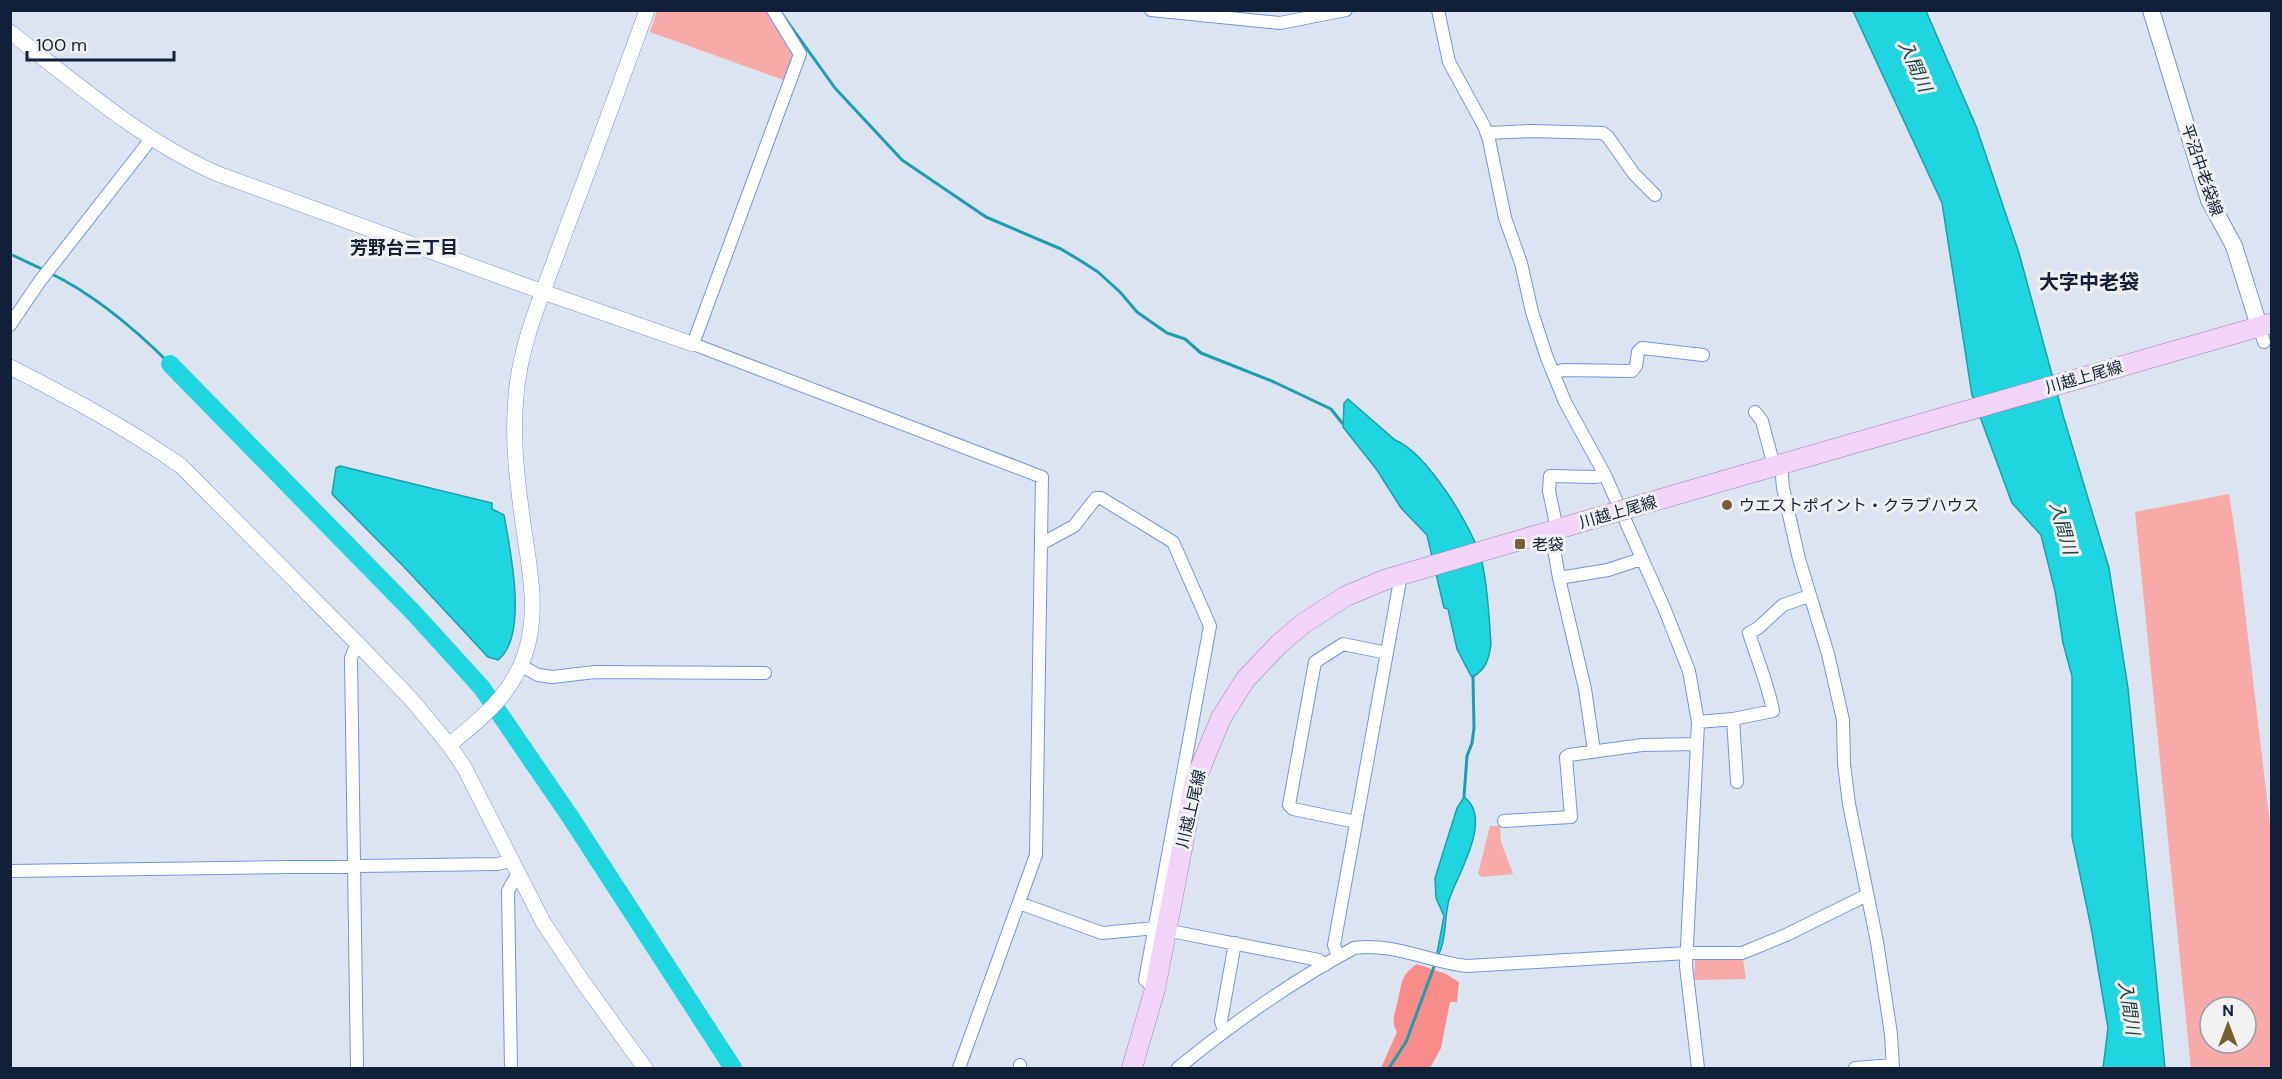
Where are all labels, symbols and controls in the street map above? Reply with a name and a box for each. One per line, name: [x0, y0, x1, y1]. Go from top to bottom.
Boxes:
scale bar: [27, 24, 174, 62]
text: 100 m: [36, 33, 87, 57]
water label: 入間川: [1893, 36, 1938, 97]
street label: 平沼中老袋線: [2176, 121, 2228, 219]
district label: 芳野台三丁目: [350, 236, 458, 260]
district label: 大字中老袋: [2039, 269, 2139, 295]
street label: 川越上尾線: [2043, 356, 2125, 398]
street label: 川越上尾線: [1577, 491, 1659, 533]
place label: ウエストポイント・クラブハウス: [1739, 495, 1979, 516]
marker: ウエストポイント・クラブハウス: [1720, 498, 1734, 512]
water label: 入間川: [2044, 499, 2083, 559]
place label: 老袋: [1532, 534, 1564, 555]
marker: 老袋: [1513, 537, 1527, 551]
street label: 川越上尾線: [1172, 768, 1210, 850]
water label: 入間川: [2113, 979, 2145, 1039]
north arrow: [2198, 995, 2258, 1055]
text: N: [2222, 1000, 2234, 1021]

